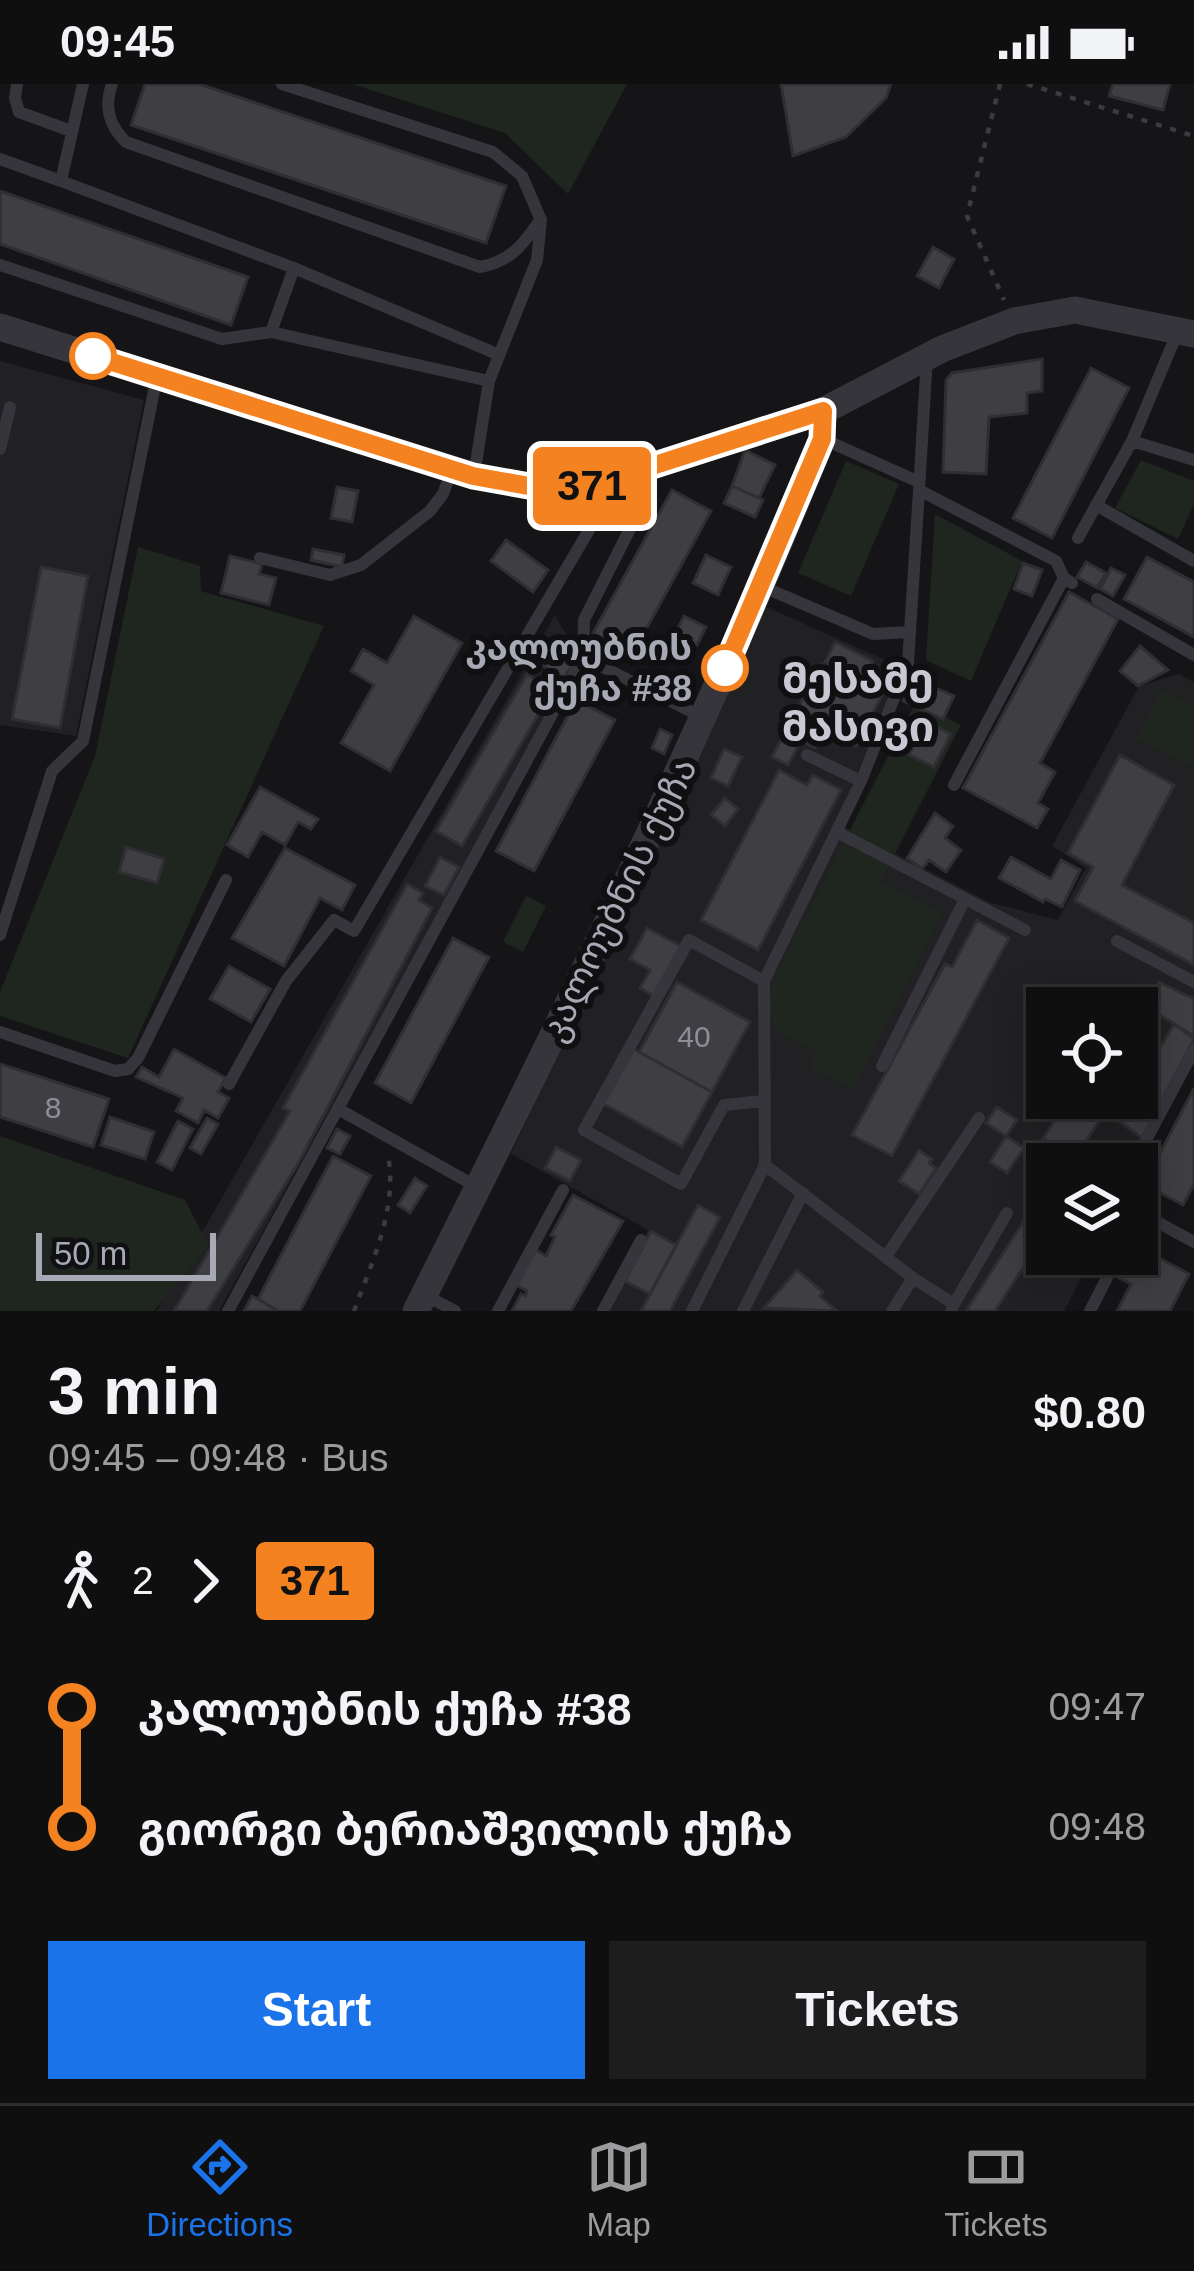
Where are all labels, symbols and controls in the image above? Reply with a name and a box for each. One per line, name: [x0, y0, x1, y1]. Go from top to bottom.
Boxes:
text: 09:45: [60, 16, 175, 67]
unlabelled marker: [71, 334, 115, 378]
line badge: 371: [523, 447, 661, 525]
text: 371: [557, 462, 627, 509]
place label: კალოუბნის ქუჩა #38: [466, 627, 692, 710]
marker: კალოუბნის ქუჩა #38: [703, 646, 747, 690]
district label: მესამე მასივი: [782, 655, 934, 751]
street label: კალოუბნის ქუჩა: [532, 751, 707, 1048]
map controls: [1026, 987, 1158, 1275]
button: locate: [1026, 987, 1158, 1119]
house number: 40: [677, 1020, 711, 1053]
house number: 8: [45, 1091, 61, 1124]
button: layers: [1026, 1143, 1158, 1275]
scale bar: [36, 1227, 216, 1280]
text: 50 m: [54, 1235, 127, 1272]
text: 3 min: [48, 1354, 220, 1428]
text: $0.80: [1033, 1387, 1146, 1438]
text: 09:45 – 09:48 · Bus: [48, 1436, 388, 1479]
icon: walk: [48, 1548, 114, 1614]
icon: forward: [172, 1548, 238, 1614]
text: 371: [280, 1557, 350, 1604]
text: 2: [132, 1559, 154, 1602]
text: კალოუბნის ქუჩა #38: [138, 1684, 632, 1735]
text: 09:47: [1048, 1685, 1146, 1728]
text: გიორგი ბერიაშვილის ქუჩა: [138, 1804, 793, 1855]
text: 09:48: [1048, 1805, 1146, 1848]
button: Start: [48, 1941, 585, 2079]
button: Tickets: [609, 1941, 1146, 2079]
tab: Directions: [146, 2134, 293, 2244]
tab: Map: [586, 2134, 652, 2244]
tab: Tickets: [944, 2134, 1048, 2244]

